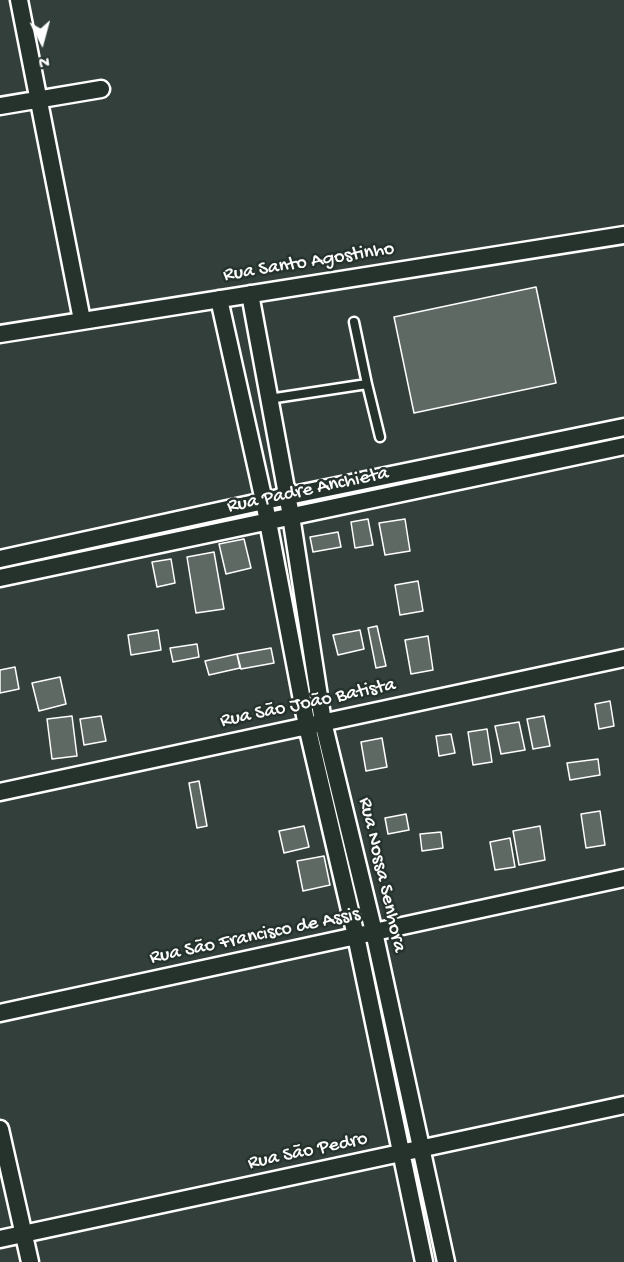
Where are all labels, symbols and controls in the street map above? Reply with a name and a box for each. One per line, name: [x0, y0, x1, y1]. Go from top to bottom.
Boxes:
north arrow: [12, 12, 72, 72]
text: N: [38, 50, 50, 70]
street label: Rua Santo Agostinho: [222, 238, 396, 288]
street label: Rua Padre Anchieta: [225, 462, 391, 520]
street label: Rua São João Batista: [218, 674, 398, 734]
street label: Rua Nossa Senhora: [352, 795, 410, 955]
street label: Rua São Francisco de Assis: [148, 903, 362, 971]
street label: Rua São Pedro: [246, 1128, 370, 1176]

